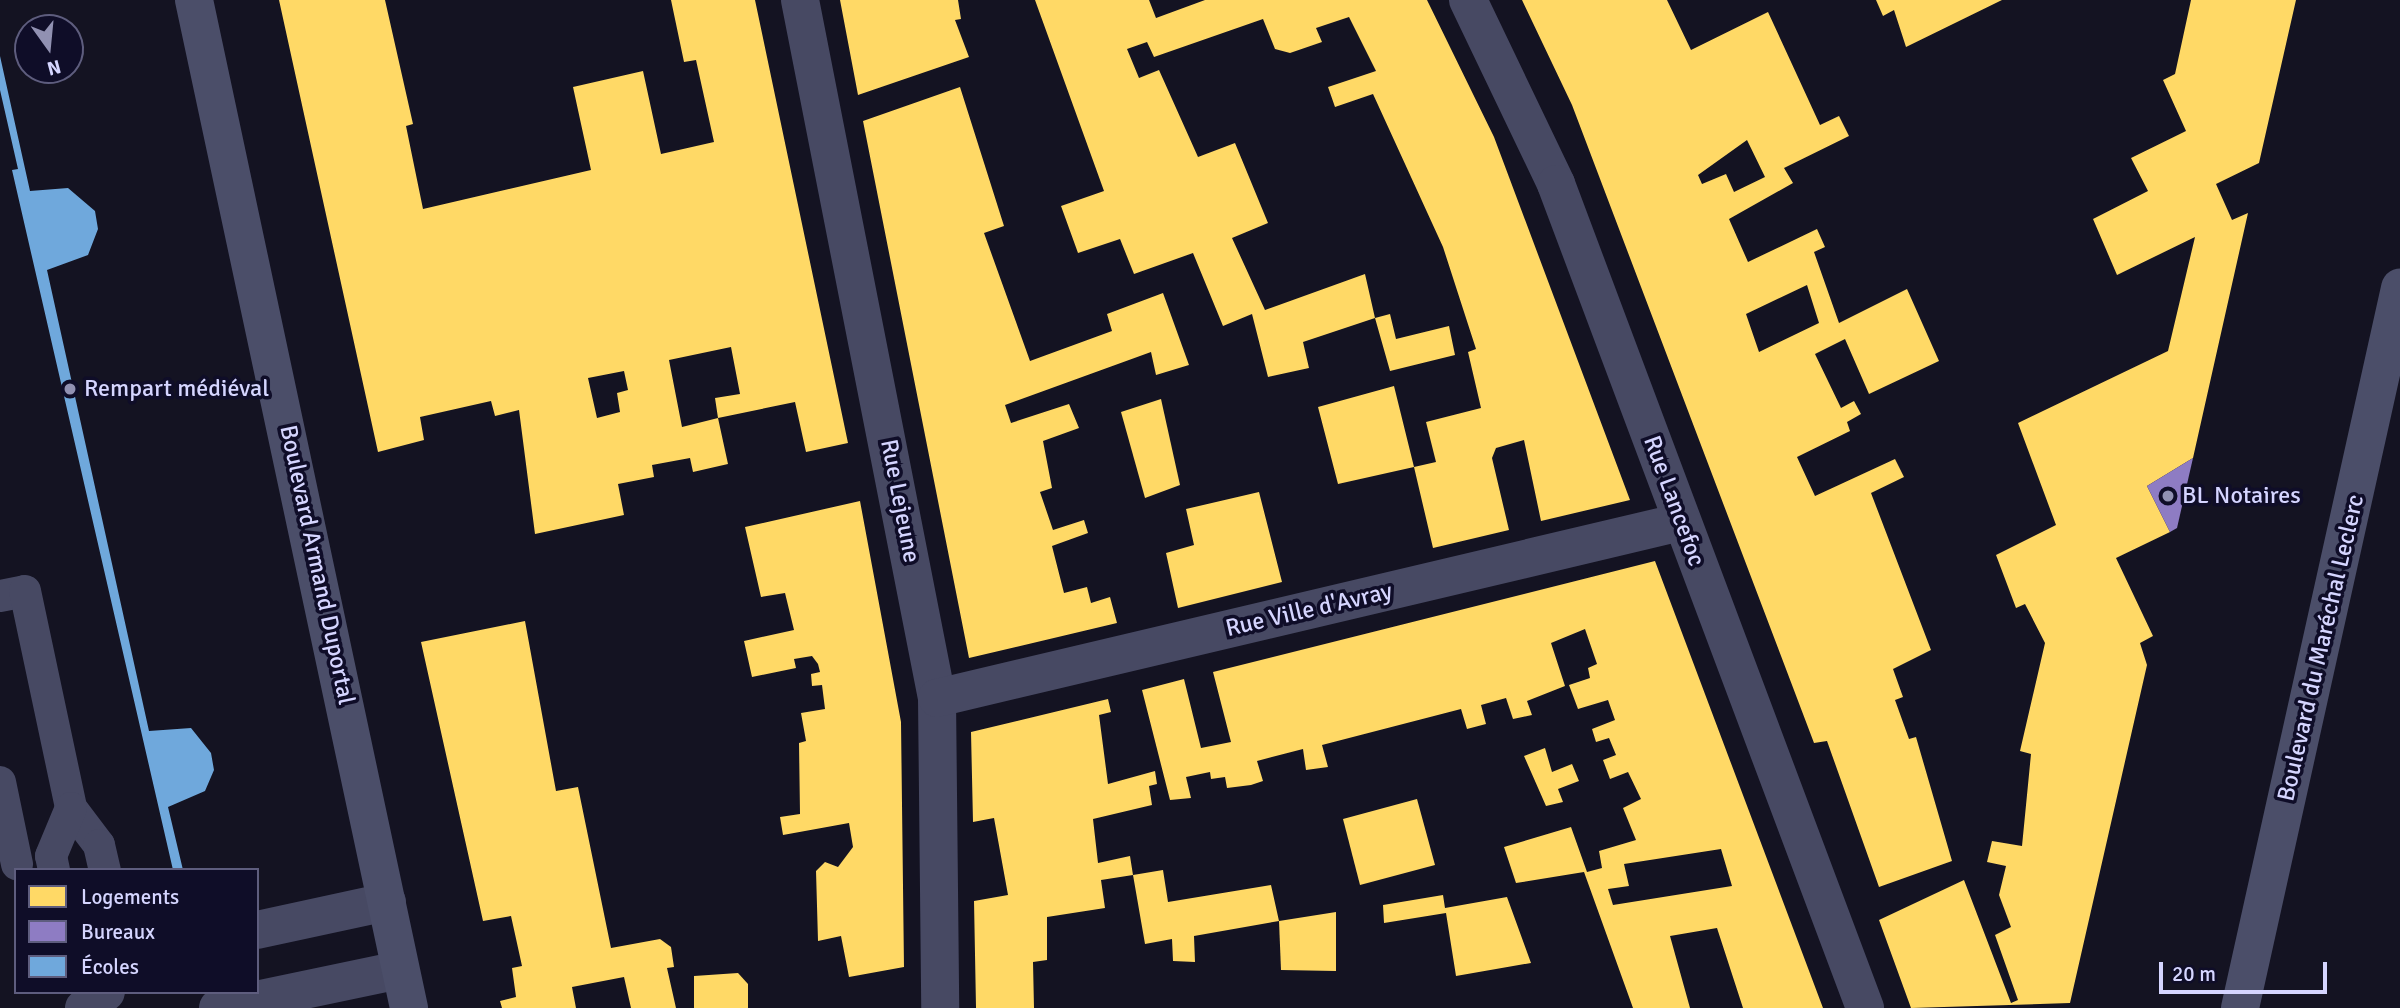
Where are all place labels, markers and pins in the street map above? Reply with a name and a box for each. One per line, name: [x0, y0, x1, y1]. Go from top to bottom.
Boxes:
place label: Rempart médiéval: [84, 375, 269, 403]
marker: Rempart médiéval: [62, 381, 78, 397]
place label: BL Notaires: [2182, 482, 2301, 510]
marker: BL Notaires: [2160, 488, 2176, 504]

